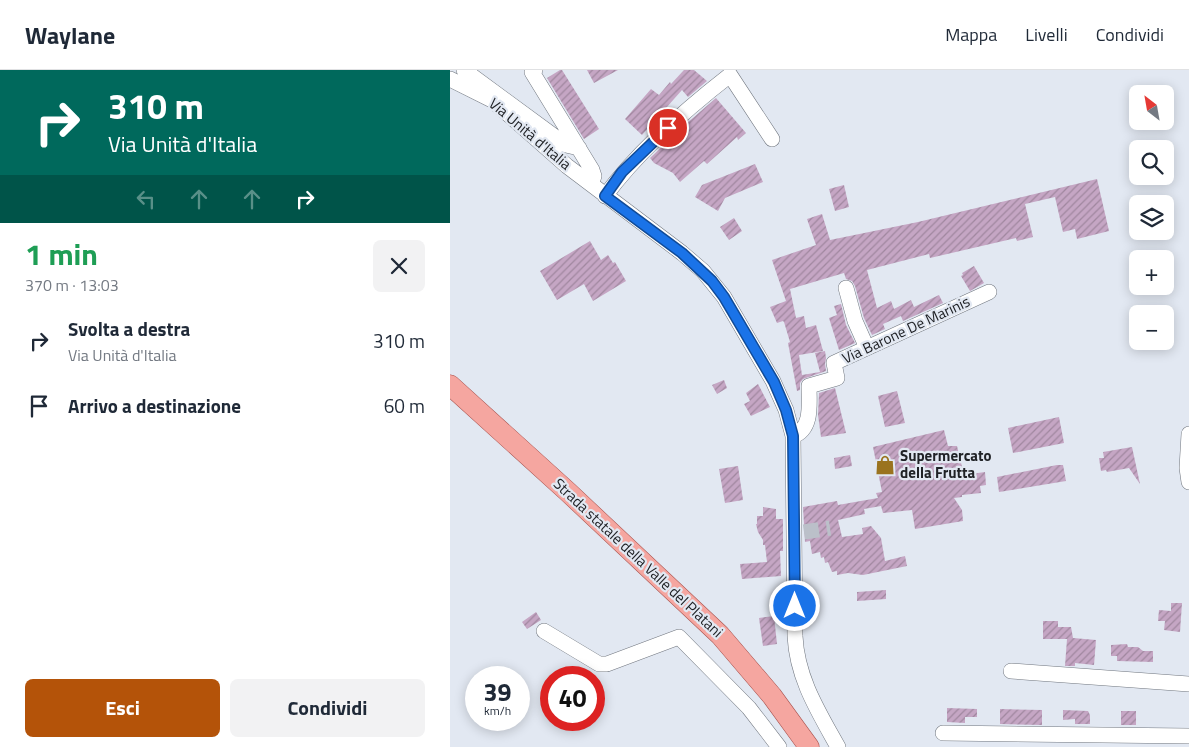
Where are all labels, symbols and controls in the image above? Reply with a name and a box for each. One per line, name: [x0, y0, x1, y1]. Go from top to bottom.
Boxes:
text: Waylane: [25, 17, 115, 53]
text: Mappa: [945, 21, 997, 48]
text: Livelli: [1025, 21, 1068, 48]
text: Condividi: [1096, 21, 1164, 48]
text: 310 m: [108, 79, 204, 133]
north arrow: [1129, 85, 1174, 130]
map controls: [1129, 85, 1174, 350]
icon: right: [25, 90, 90, 155]
street label: Via Unità d'Italia: [484, 92, 577, 175]
pin: [647, 107, 689, 149]
icon: arrive: [654, 114, 682, 142]
text: Via Unità d'Italia: [108, 127, 257, 161]
button: search: [1129, 140, 1174, 185]
icon: left: [132, 185, 160, 213]
icon: ahead: [185, 185, 213, 213]
icon: ahead: [238, 185, 266, 213]
icon: right: [291, 185, 319, 213]
button: layers: [1129, 195, 1174, 240]
text: 1 min: [25, 231, 98, 277]
button: close: [373, 240, 425, 292]
button: +: [1129, 250, 1174, 295]
text: 370 m · 13:03: [25, 273, 119, 297]
street label: Via Barone De Marinis: [838, 290, 974, 369]
button: −: [1129, 305, 1174, 350]
text: Svolta a destra: [68, 314, 190, 343]
text: 310 m: [373, 326, 425, 355]
icon: right: [25, 327, 53, 355]
text: Via Unità d'Italia: [68, 343, 176, 367]
text: Arrivo a destinazione: [68, 391, 241, 420]
text: 60 m: [384, 391, 425, 420]
icon: arrive: [25, 392, 53, 420]
place label: Supermercato della Frutta: [900, 444, 991, 484]
shop icon: Supermercato della Frutta: [874, 454, 896, 476]
street label: Strada statale della Valle del Platani: [548, 473, 728, 643]
position arrow: [768, 579, 820, 631]
speed limit sign: 40: [540, 666, 605, 731]
text: 39: [483, 673, 512, 711]
button: Esci: [25, 679, 220, 737]
button: Condividi: [230, 679, 425, 737]
text: km/h: [484, 701, 511, 720]

